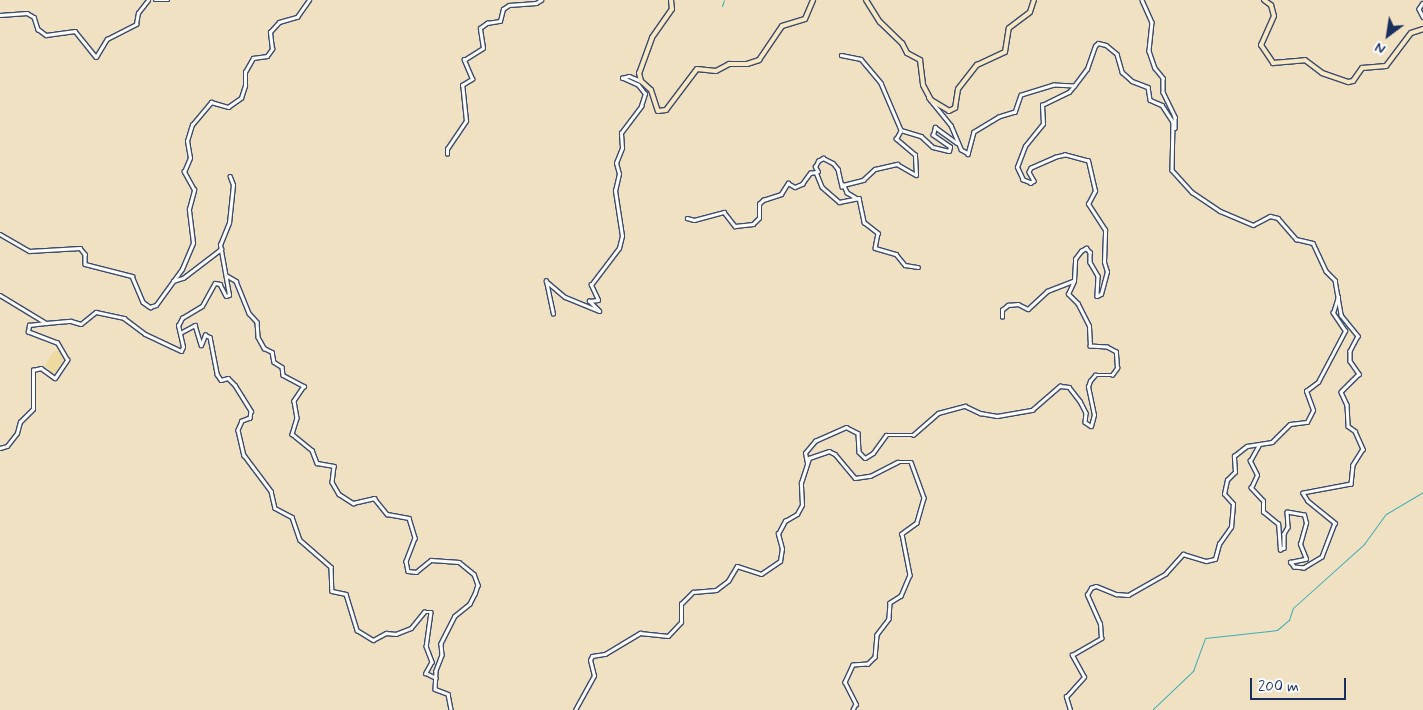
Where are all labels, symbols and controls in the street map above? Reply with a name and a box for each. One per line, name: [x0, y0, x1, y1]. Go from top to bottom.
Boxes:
north arrow: [1363, 10, 1413, 60]
text: N: [1372, 38, 1389, 58]
scale bar: [1253, 668, 1349, 700]
text: 200 m: [1258, 677, 1299, 697]

